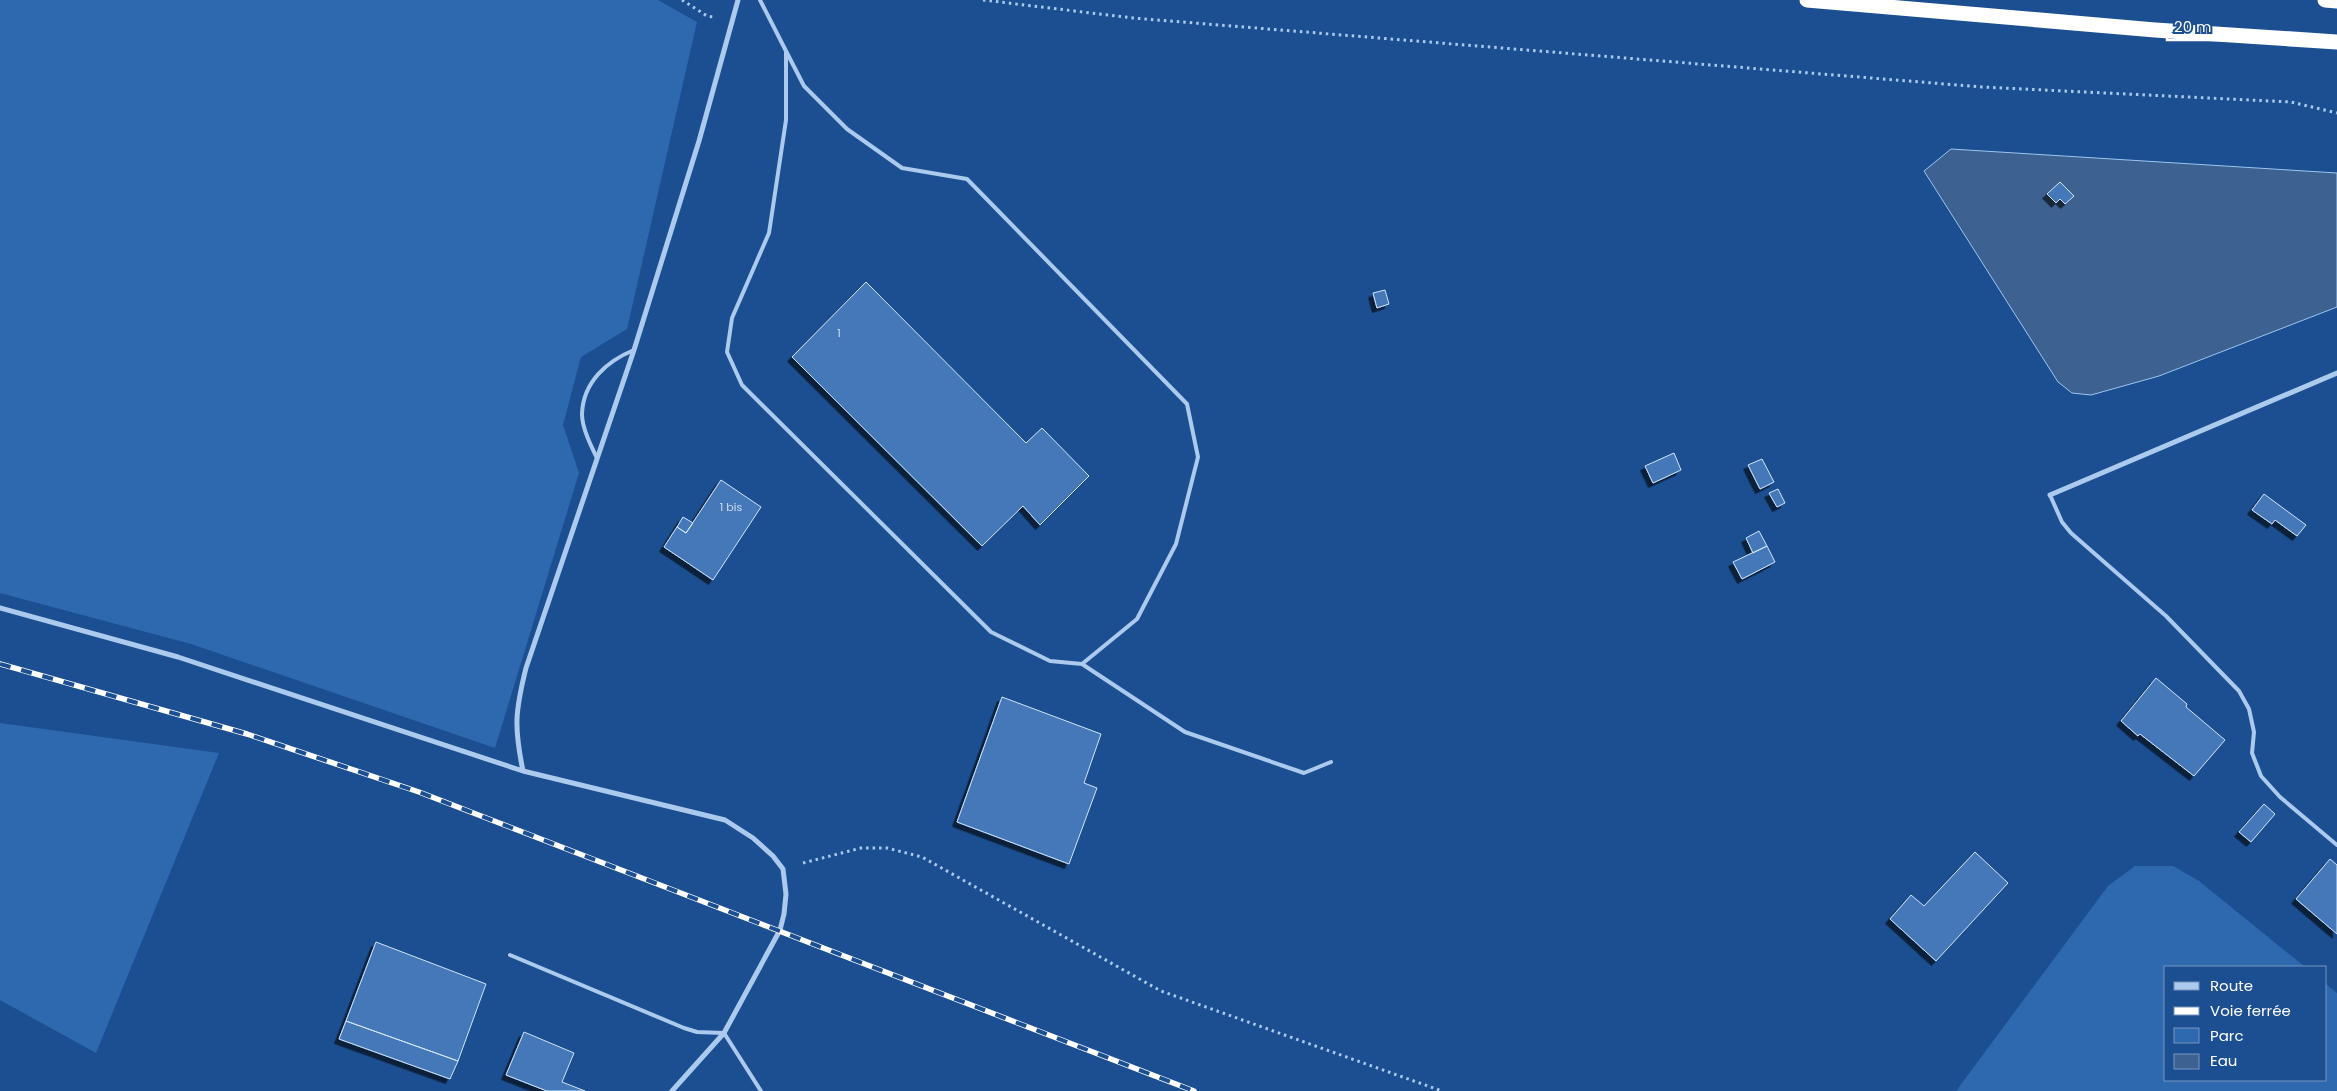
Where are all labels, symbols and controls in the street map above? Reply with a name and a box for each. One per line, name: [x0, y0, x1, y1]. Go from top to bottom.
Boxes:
scale bar: [2167, 10, 2272, 42]
text: 20 m: [2174, 16, 2212, 37]
house number: 1: [837, 325, 841, 341]
house number: 1 bis: [720, 499, 742, 515]
legend: [2164, 966, 2327, 1081]
text: Route: [2210, 975, 2253, 996]
text: Voie ferrée: [2210, 1000, 2291, 1021]
text: Parc: [2210, 1025, 2244, 1046]
text: Eau: [2210, 1050, 2237, 1071]

